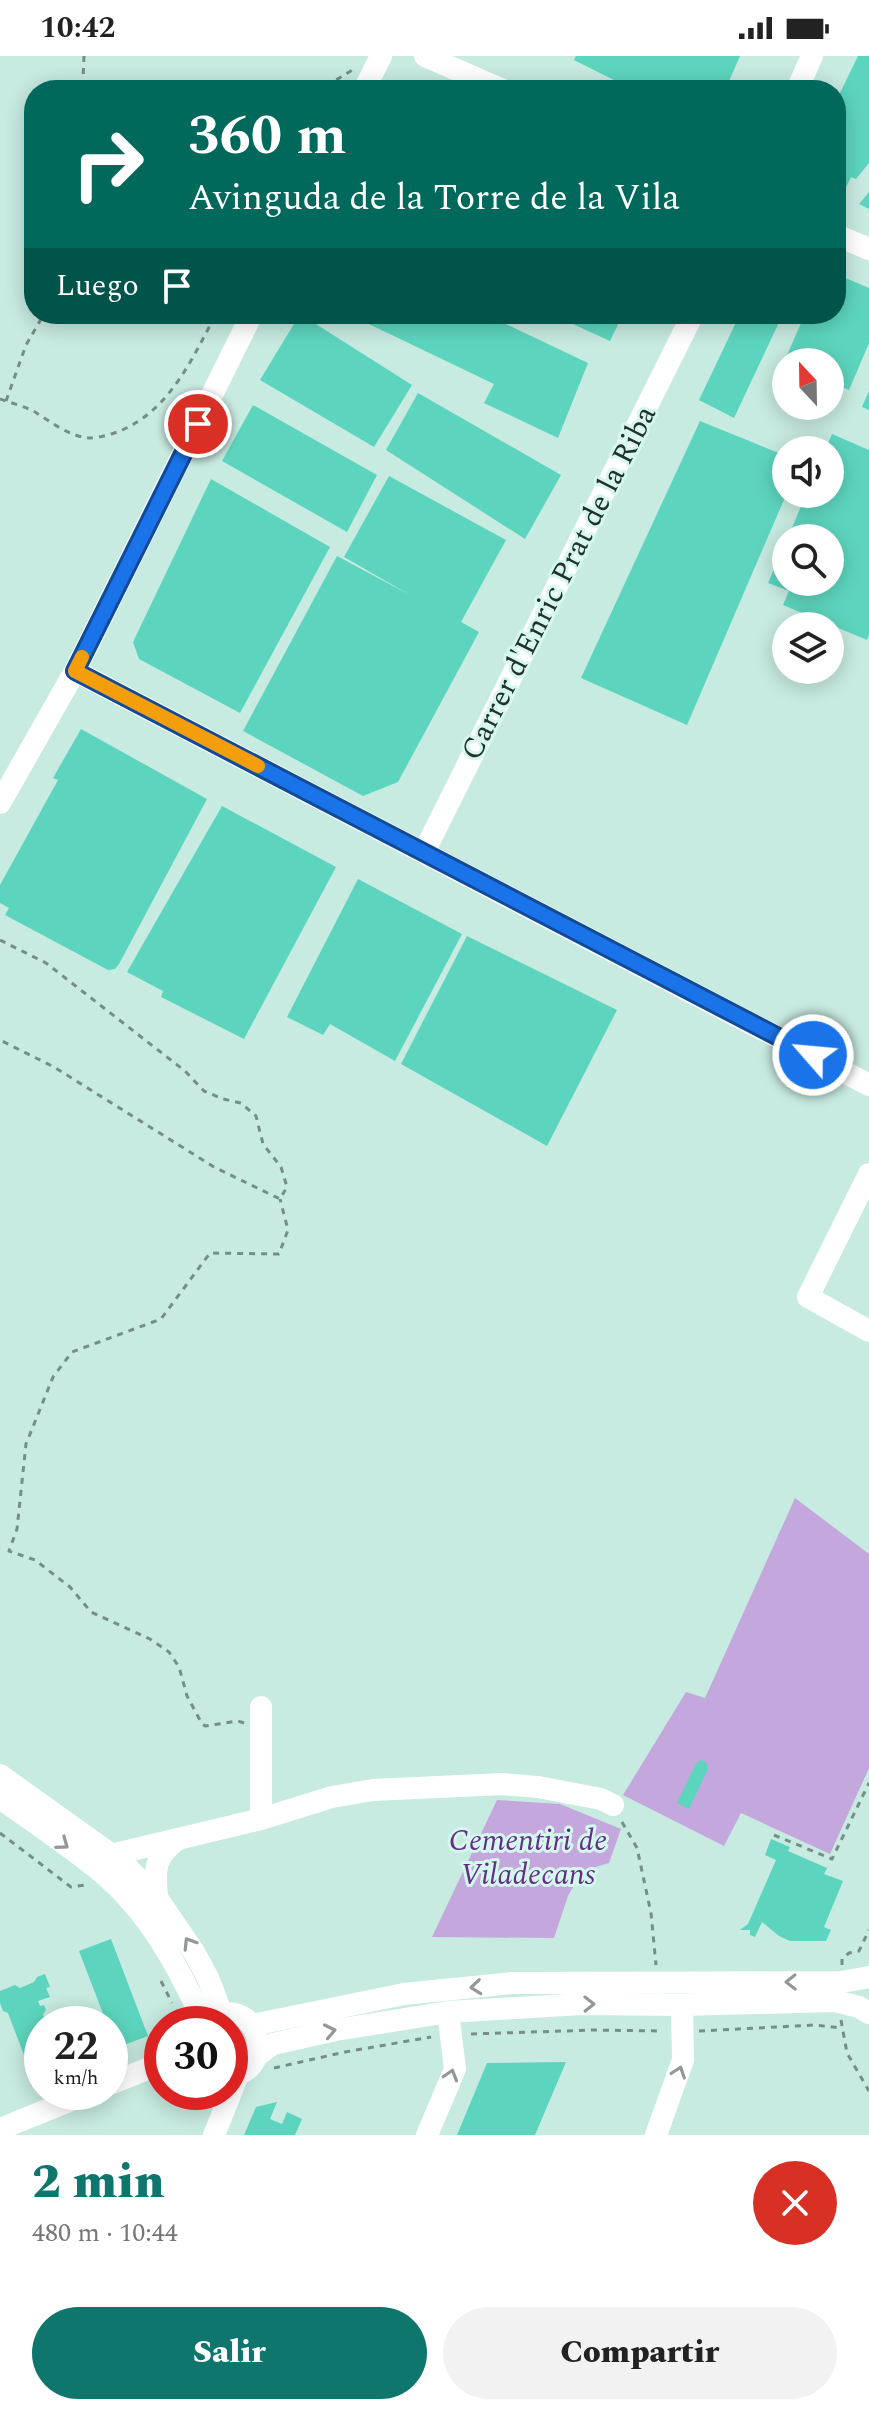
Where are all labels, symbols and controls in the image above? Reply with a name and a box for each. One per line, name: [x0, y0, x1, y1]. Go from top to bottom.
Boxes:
text: 10:42: [40, 5, 115, 51]
text: 360 m: [188, 94, 347, 179]
icon: right: [56, 112, 160, 216]
text: Avinguda de la Torre de la Vila: [188, 171, 680, 226]
text: Luego: [56, 263, 139, 309]
icon: arrive: [155, 264, 199, 308]
north arrow: [772, 348, 844, 420]
map controls: [772, 348, 844, 684]
pin: [164, 390, 232, 458]
street label: Carrer d'Enric Prat de la Riba: [449, 397, 669, 769]
icon: arrive: [176, 402, 220, 446]
button: sound: [772, 436, 844, 508]
button: search: [772, 524, 844, 596]
button: layers: [772, 612, 844, 684]
position arrow: [771, 1013, 855, 1097]
park label: Cementiri de Viladecans: [449, 1818, 607, 1898]
one-way arrow: [54, 1834, 69, 1849]
one-way arrow: [183, 1937, 198, 1952]
one-way arrow: [784, 1974, 797, 1991]
one-way arrow: [469, 1978, 482, 1995]
one-way arrow: [583, 1996, 596, 2013]
speed limit sign: 30: [144, 2006, 248, 2110]
text: 22: [54, 2017, 98, 2078]
one-way arrow: [323, 2023, 337, 2040]
text: km/h: [54, 2063, 99, 2093]
one-way arrow: [669, 2066, 685, 2080]
one-way arrow: [442, 2069, 458, 2082]
text: 2 min: [32, 2146, 165, 2219]
button: close: [753, 2161, 837, 2245]
text: 480 m · 10:44: [32, 2213, 178, 2253]
button: Salir: [32, 2307, 427, 2399]
button: Compartir: [443, 2307, 837, 2399]

